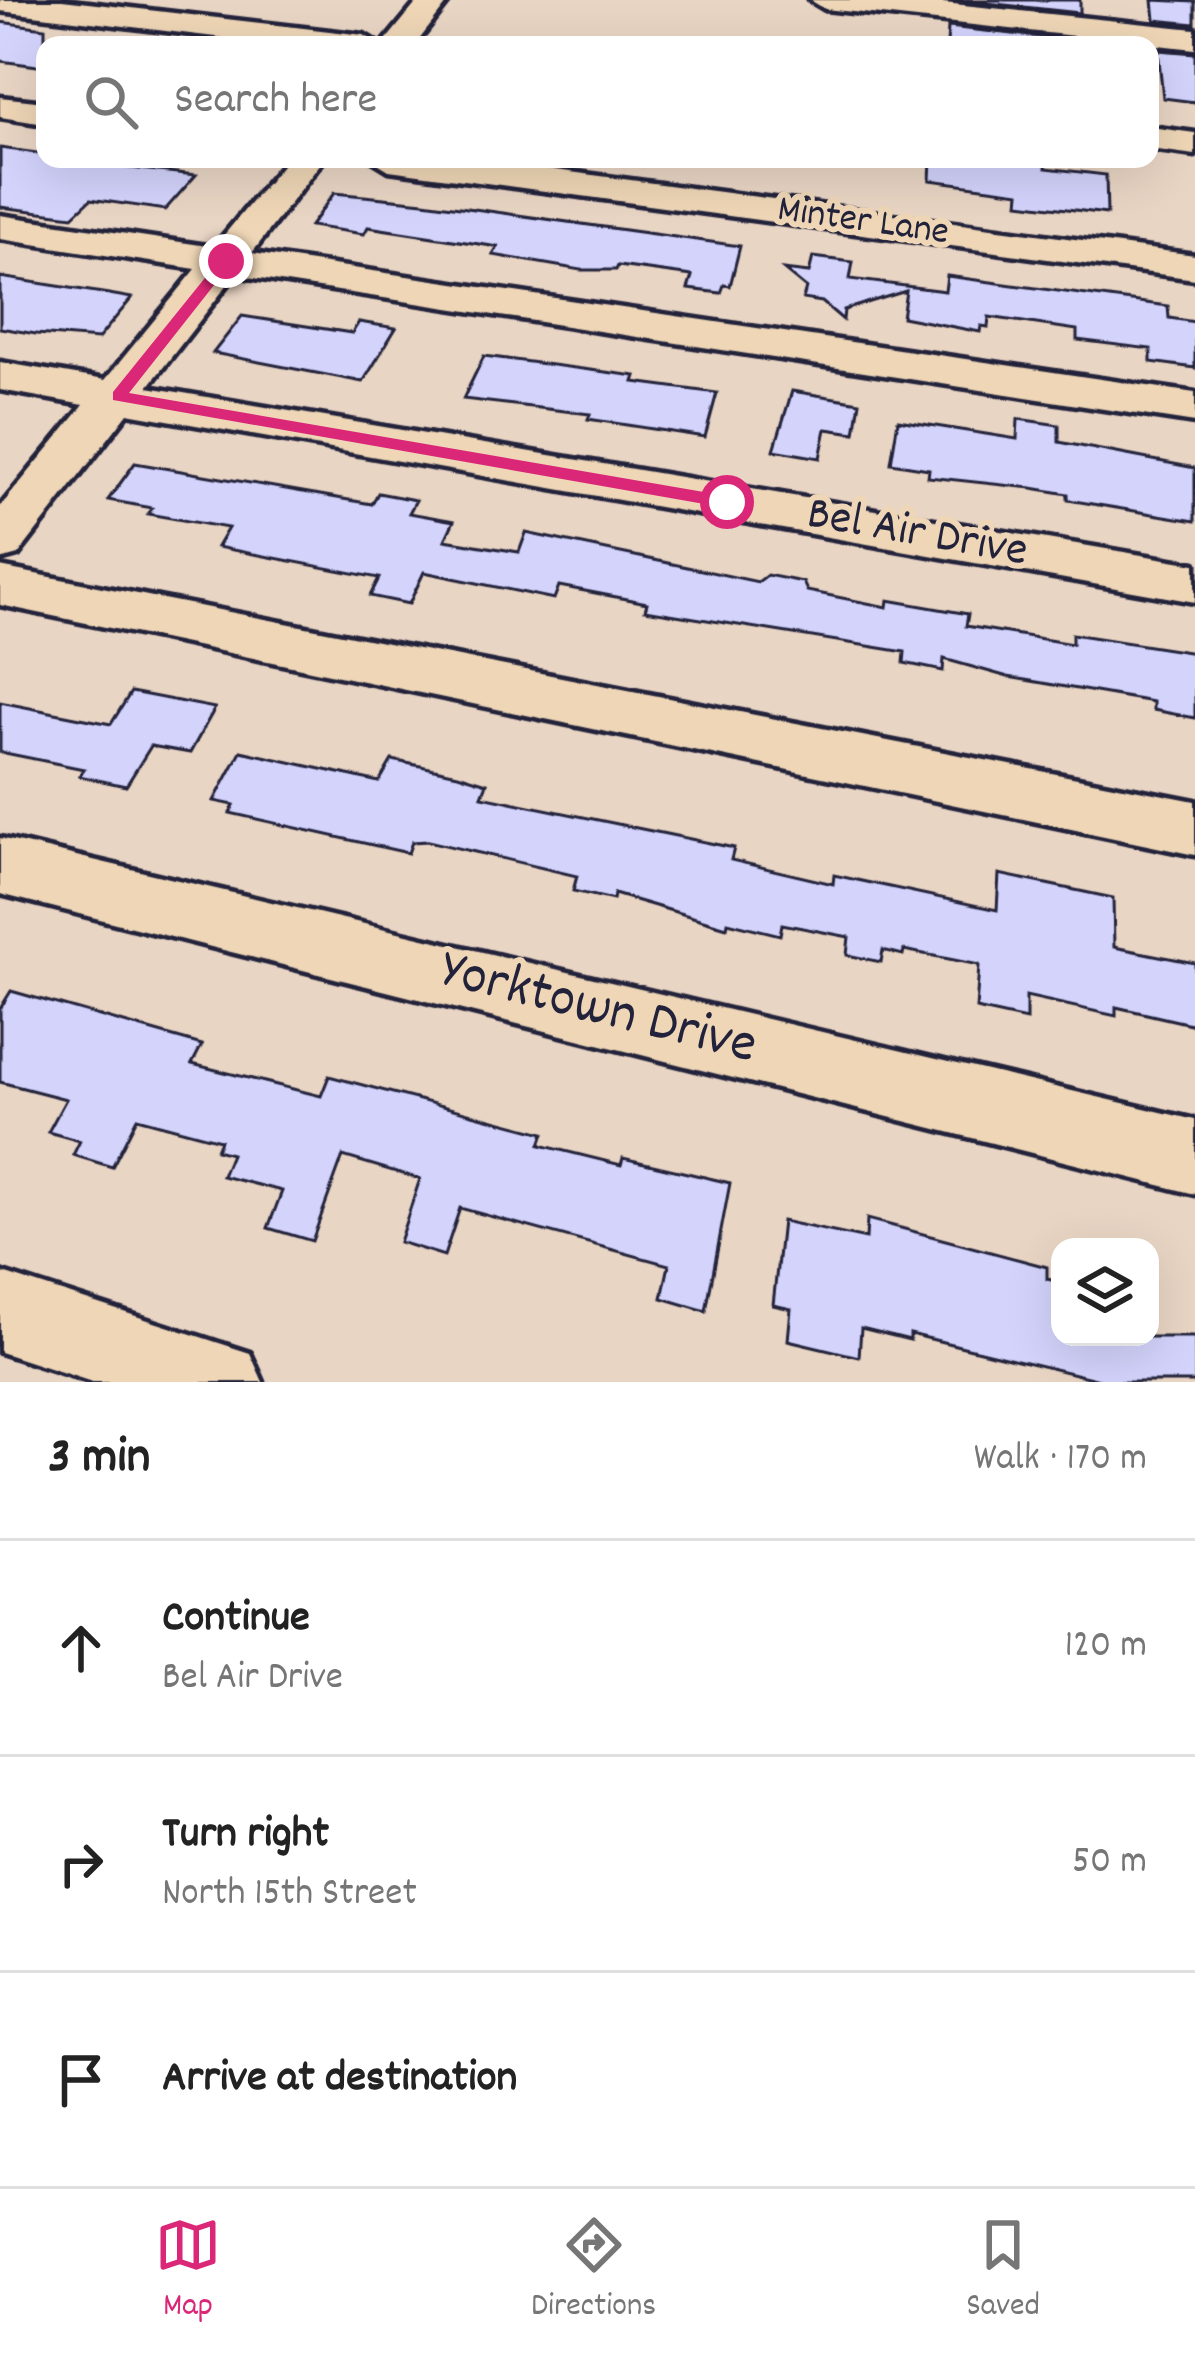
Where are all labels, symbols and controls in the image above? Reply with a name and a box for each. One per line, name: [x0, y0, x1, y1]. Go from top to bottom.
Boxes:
search box: [36, 36, 1159, 168]
icon: search: [78, 69, 144, 135]
text: Search here: [174, 70, 377, 134]
street label: Minter Lane: [774, 184, 952, 262]
route end: [199, 234, 253, 288]
route start: [700, 475, 754, 529]
street label: Bel Air Drive: [801, 482, 1033, 588]
street label: Yorktown Drive: [431, 932, 765, 1090]
map controls: [1051, 1238, 1159, 1346]
button: layers: [1051, 1238, 1159, 1346]
text: 3 min: [48, 1424, 150, 1496]
text: Walk · 170 m: [974, 1433, 1147, 1488]
text: Continue: [162, 1588, 310, 1652]
icon: ahead: [48, 1615, 114, 1681]
text: 120 m: [1064, 1620, 1147, 1675]
text: Bel Air Drive: [162, 1652, 343, 1707]
text: Turn right: [162, 1804, 329, 1868]
icon: right: [48, 1831, 114, 1897]
text: 50 m: [1072, 1836, 1147, 1891]
text: North 15th Street: [162, 1868, 417, 1923]
icon: arrive: [48, 2047, 114, 2113]
text: Arrive at destination: [162, 2048, 517, 2112]
tab: Map: [155, 2212, 221, 2331]
tab: Directions: [531, 2212, 656, 2331]
tab: Saved: [966, 2212, 1040, 2331]

